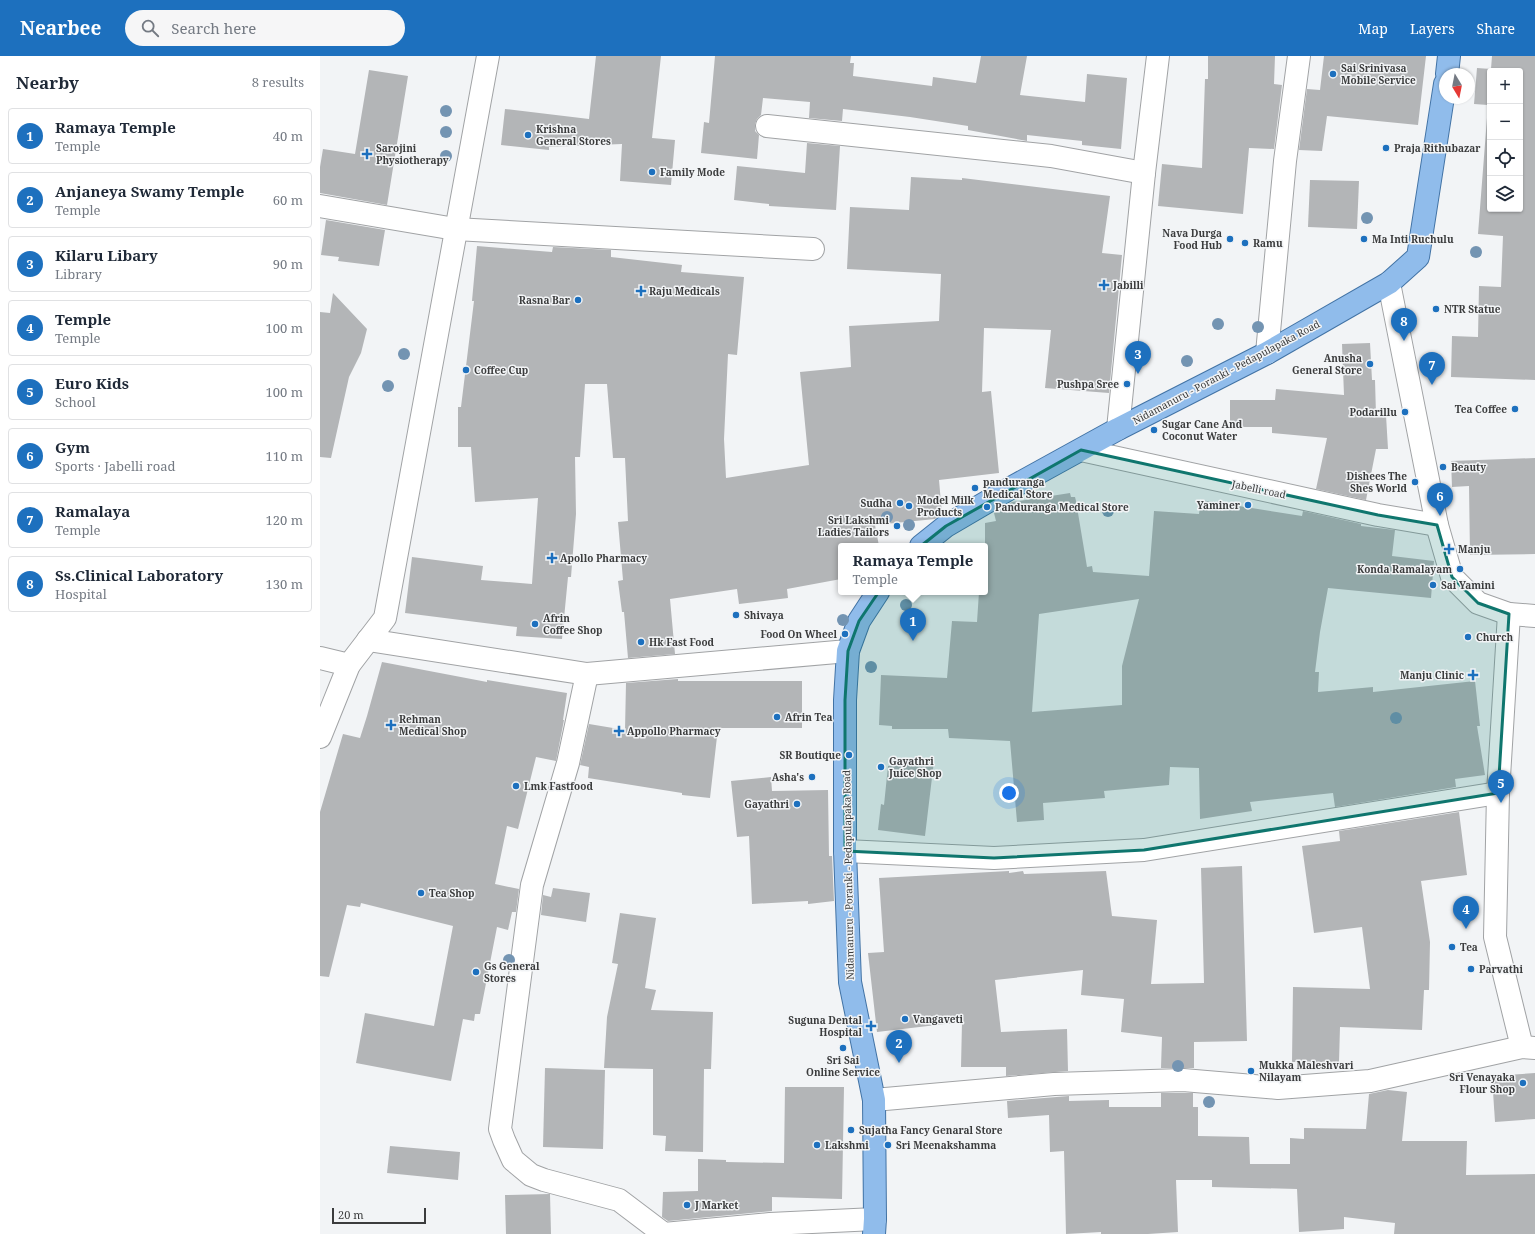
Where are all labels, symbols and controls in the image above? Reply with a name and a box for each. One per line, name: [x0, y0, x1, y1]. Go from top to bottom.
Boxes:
search box: [125, 10, 405, 46]
text: Nearbee: [20, 15, 101, 41]
icon: search: [139, 17, 161, 39]
text: Search here: [171, 18, 256, 38]
text: Map: [1358, 19, 1388, 38]
text: Layers: [1410, 19, 1455, 38]
text: Share: [1477, 19, 1515, 38]
place label: Sai Srinivasa Mobile Service: [1341, 61, 1416, 87]
north arrow: [1439, 68, 1475, 104]
map controls: [1487, 68, 1523, 212]
button: +: [1487, 68, 1523, 104]
marker: Sai Srinivasa Mobile Service: [1328, 69, 1338, 79]
text: Nearby: [16, 71, 79, 94]
text: 8 results: [252, 73, 304, 91]
button: −: [1487, 104, 1523, 140]
text: Ramaya Temple: [55, 117, 176, 137]
place label: Krishna General Stores: [536, 122, 611, 148]
text: 1: [26, 127, 34, 145]
text: 40 m: [273, 127, 303, 145]
marker: Krishna General Stores: [523, 130, 533, 140]
text: Temple: [55, 137, 101, 155]
button: locate: [1487, 140, 1523, 176]
place label: Sarojini Physiotherapy: [376, 141, 449, 167]
place label: Praja Rithubazar: [1394, 141, 1481, 155]
marker: Praja Rithubazar: [1381, 143, 1391, 153]
marker: Sarojini Physiotherapy: [361, 148, 373, 160]
place label: Family Mode: [660, 165, 725, 179]
marker: Family Mode: [647, 167, 657, 177]
button: layers: [1487, 176, 1523, 212]
text: Anjaneya Swamy Temple: [55, 181, 244, 201]
text: 2: [26, 191, 34, 209]
text: 60 m: [273, 191, 303, 209]
text: Temple: [55, 201, 101, 219]
place label: Nava Durga Food Hub: [1162, 226, 1223, 252]
place label: Ma Inti Ruchulu: [1372, 232, 1454, 246]
marker: Nava Durga Food Hub: [1225, 234, 1235, 244]
marker: Ma Inti Ruchulu: [1359, 234, 1369, 244]
place label: Ramu: [1253, 236, 1283, 250]
marker: Ramu: [1240, 238, 1250, 248]
text: Kilaru Libary: [55, 245, 158, 265]
text: 3: [26, 255, 34, 273]
text: 90 m: [273, 255, 303, 273]
text: Library: [55, 265, 102, 283]
place label: Jabilli: [1112, 278, 1144, 292]
marker: Jabilli: [1098, 279, 1110, 291]
place label: Raju Medicals: [649, 284, 720, 298]
marker: Raju Medicals: [636, 286, 646, 296]
place label: Rasna Bar: [519, 293, 571, 307]
marker: Rasna Bar: [573, 295, 583, 305]
place label: NTR Statue: [1444, 302, 1501, 316]
marker: NTR Statue: [1431, 304, 1441, 314]
pin: 8: [1391, 308, 1417, 341]
text: Temple: [55, 309, 111, 329]
street label: Nidamanuru - Poranki - Pedapulapaka Road: [1130, 317, 1322, 427]
text: 4: [26, 319, 34, 337]
text: 100 m: [266, 319, 303, 337]
text: Temple: [55, 329, 101, 347]
pin: 3: [1125, 341, 1151, 374]
place label: Anusha General Store: [1292, 351, 1362, 377]
pin: 7: [1419, 352, 1445, 385]
marker: Anusha General Store: [1365, 359, 1375, 369]
place label: Coffee Cup: [474, 363, 528, 377]
marker: Coffee Cup: [461, 365, 471, 375]
text: Euro Kids: [55, 373, 129, 393]
place label: Pushpa Sree: [1057, 377, 1119, 391]
marker: Pushpa Sree: [1122, 379, 1132, 389]
text: 5: [26, 383, 34, 401]
text: 100 m: [266, 383, 303, 401]
text: School: [55, 393, 96, 411]
place label: Tea Coffee: [1455, 402, 1507, 416]
marker: Tea Coffee: [1510, 404, 1520, 414]
place label: Podarillu: [1350, 405, 1397, 419]
marker: Podarillu: [1400, 407, 1410, 417]
place label: Sugar Cane And Coconut Water: [1162, 417, 1243, 443]
marker: Sugar Cane And Coconut Water: [1149, 425, 1159, 435]
text: Gym: [55, 437, 90, 457]
text: 6: [26, 447, 34, 465]
text: 110 m: [266, 447, 303, 465]
text: Sports · Jabelli road: [55, 457, 176, 475]
place label: Beauty: [1451, 460, 1486, 474]
marker: Beauty: [1438, 462, 1448, 472]
place label: Dishees The Shes World: [1347, 469, 1408, 495]
place label: panduranga Medical Store: [983, 475, 1053, 501]
street label: Jabelli road: [1230, 476, 1287, 502]
marker: Dishees The Shes World: [1410, 477, 1420, 487]
marker: panduranga Medical Store: [970, 483, 980, 493]
pin: 6: [1427, 483, 1453, 516]
place label: Model Milk Products: [917, 493, 975, 519]
place label: Sudha: [860, 496, 892, 510]
marker: Sudha: [895, 498, 905, 508]
place label: Yaminer: [1197, 498, 1241, 512]
place label: Panduranga Medical Store: [995, 500, 1129, 514]
marker: Yaminer: [1243, 500, 1253, 510]
text: Ramalaya: [55, 501, 130, 521]
marker: Model Milk Products: [904, 501, 914, 511]
marker: Panduranga Medical Store: [982, 502, 992, 512]
text: 7: [26, 511, 34, 529]
text: 120 m: [266, 511, 303, 529]
place label: Sri Lakshmi Ladies Tailors: [818, 513, 889, 539]
text: Temple: [55, 521, 101, 539]
marker: Sri Lakshmi Ladies Tailors: [892, 521, 902, 531]
place label: Manju: [1458, 542, 1491, 556]
popup: [838, 543, 988, 595]
marker: Manju: [1443, 543, 1455, 555]
text: Ramaya Temple: [853, 550, 973, 570]
place label: Apollo Pharmacy: [560, 551, 647, 565]
marker: Apollo Pharmacy: [547, 553, 557, 563]
place label: Konda Ramalayam: [1357, 562, 1452, 576]
marker: Konda Ramalayam: [1455, 564, 1465, 574]
text: Ss.Clinical Laboratory: [55, 565, 223, 585]
text: Temple: [853, 570, 898, 588]
text: 8: [26, 575, 34, 593]
text: 130 m: [266, 575, 303, 593]
place label: Sai Yamini: [1441, 578, 1495, 592]
marker: Sai Yamini: [1428, 580, 1438, 590]
text: Hospital: [55, 585, 107, 603]
place label: Shivaya: [744, 608, 784, 622]
pin: 1: [900, 608, 926, 641]
marker: Shivaya: [731, 610, 741, 620]
place label: Afrin Coffee Shop: [543, 611, 603, 637]
marker: Afrin Coffee Shop: [530, 619, 540, 629]
place label: Food On Wheel: [760, 627, 837, 641]
marker: Food On Wheel: [840, 629, 850, 639]
place label: Church: [1476, 630, 1514, 644]
marker: Church: [1463, 632, 1473, 642]
place label: Hk Fast Food: [649, 635, 715, 649]
marker: Hk Fast Food: [636, 637, 646, 647]
place label: Manju Clinic: [1400, 668, 1464, 682]
marker: Manju Clinic: [1467, 669, 1479, 681]
place label: Afrin Tea: [785, 710, 833, 724]
place label: Rehman Medical Shop: [399, 712, 467, 738]
marker: Afrin Tea: [772, 712, 782, 722]
marker: Rehman Medical Shop: [386, 720, 396, 730]
place label: Appollo Pharmacy: [627, 724, 721, 738]
marker: Appollo Pharmacy: [614, 726, 624, 736]
place label: SR Boutique: [780, 748, 841, 762]
marker: SR Boutique: [844, 750, 854, 760]
place label: Gayathri Juice Shop: [888, 754, 942, 780]
marker: Gayathri Juice Shop: [876, 762, 886, 772]
place label: Asha's: [772, 770, 804, 784]
street label: Nidamanuru - Poranki - Pedapulapaka Road: [839, 770, 857, 980]
pin: 5: [1488, 770, 1514, 803]
marker: Asha's: [807, 772, 817, 782]
place label: Lmk Fastfood: [524, 779, 593, 793]
marker: Lmk Fastfood: [511, 781, 521, 791]
your location: [999, 783, 1019, 803]
place label: Gayathri: [744, 797, 789, 811]
marker: Gayathri: [792, 799, 802, 809]
place label: Tea Shop: [429, 886, 475, 900]
marker: Tea Shop: [416, 888, 426, 898]
pin: 4: [1453, 896, 1479, 929]
place label: Tea: [1460, 940, 1478, 954]
marker: Tea: [1447, 942, 1457, 952]
place label: Gs General Stores: [484, 959, 540, 985]
place label: Parvathi: [1479, 962, 1523, 976]
marker: Parvathi: [1466, 964, 1476, 974]
marker: Gs General Stores: [471, 967, 481, 977]
place label: Vangaveti: [913, 1012, 963, 1026]
place label: Suguna Dental Hospital: [788, 1013, 862, 1039]
marker: Vangaveti: [900, 1014, 910, 1024]
marker: Suguna Dental Hospital: [865, 1020, 877, 1032]
pin: 2: [886, 1030, 912, 1063]
marker: Sri Sai Online Service: [838, 1043, 848, 1053]
place label: Sri Sai Online Service: [806, 1053, 880, 1079]
place label: Mukka Maleshvari Nilayam: [1259, 1058, 1354, 1084]
marker: Mukka Maleshvari Nilayam: [1246, 1066, 1256, 1076]
place label: Sri Venayaka Flour Shop: [1449, 1070, 1515, 1096]
marker: Sri Venayaka Flour Shop: [1518, 1078, 1528, 1088]
place label: Sujatha Fancy Genaral Store: [859, 1123, 1003, 1137]
marker: Sujatha Fancy Genaral Store: [846, 1125, 856, 1135]
place label: Lakshmi: [825, 1138, 869, 1152]
place label: Sri Meenakshamma: [896, 1138, 996, 1152]
marker: Lakshmi: [812, 1140, 822, 1150]
marker: Sri Meenakshamma: [883, 1140, 893, 1150]
place label: J Market: [694, 1198, 738, 1212]
marker: J Market: [682, 1200, 692, 1210]
scale bar: [332, 1206, 426, 1225]
text: 20 m: [338, 1207, 364, 1222]

